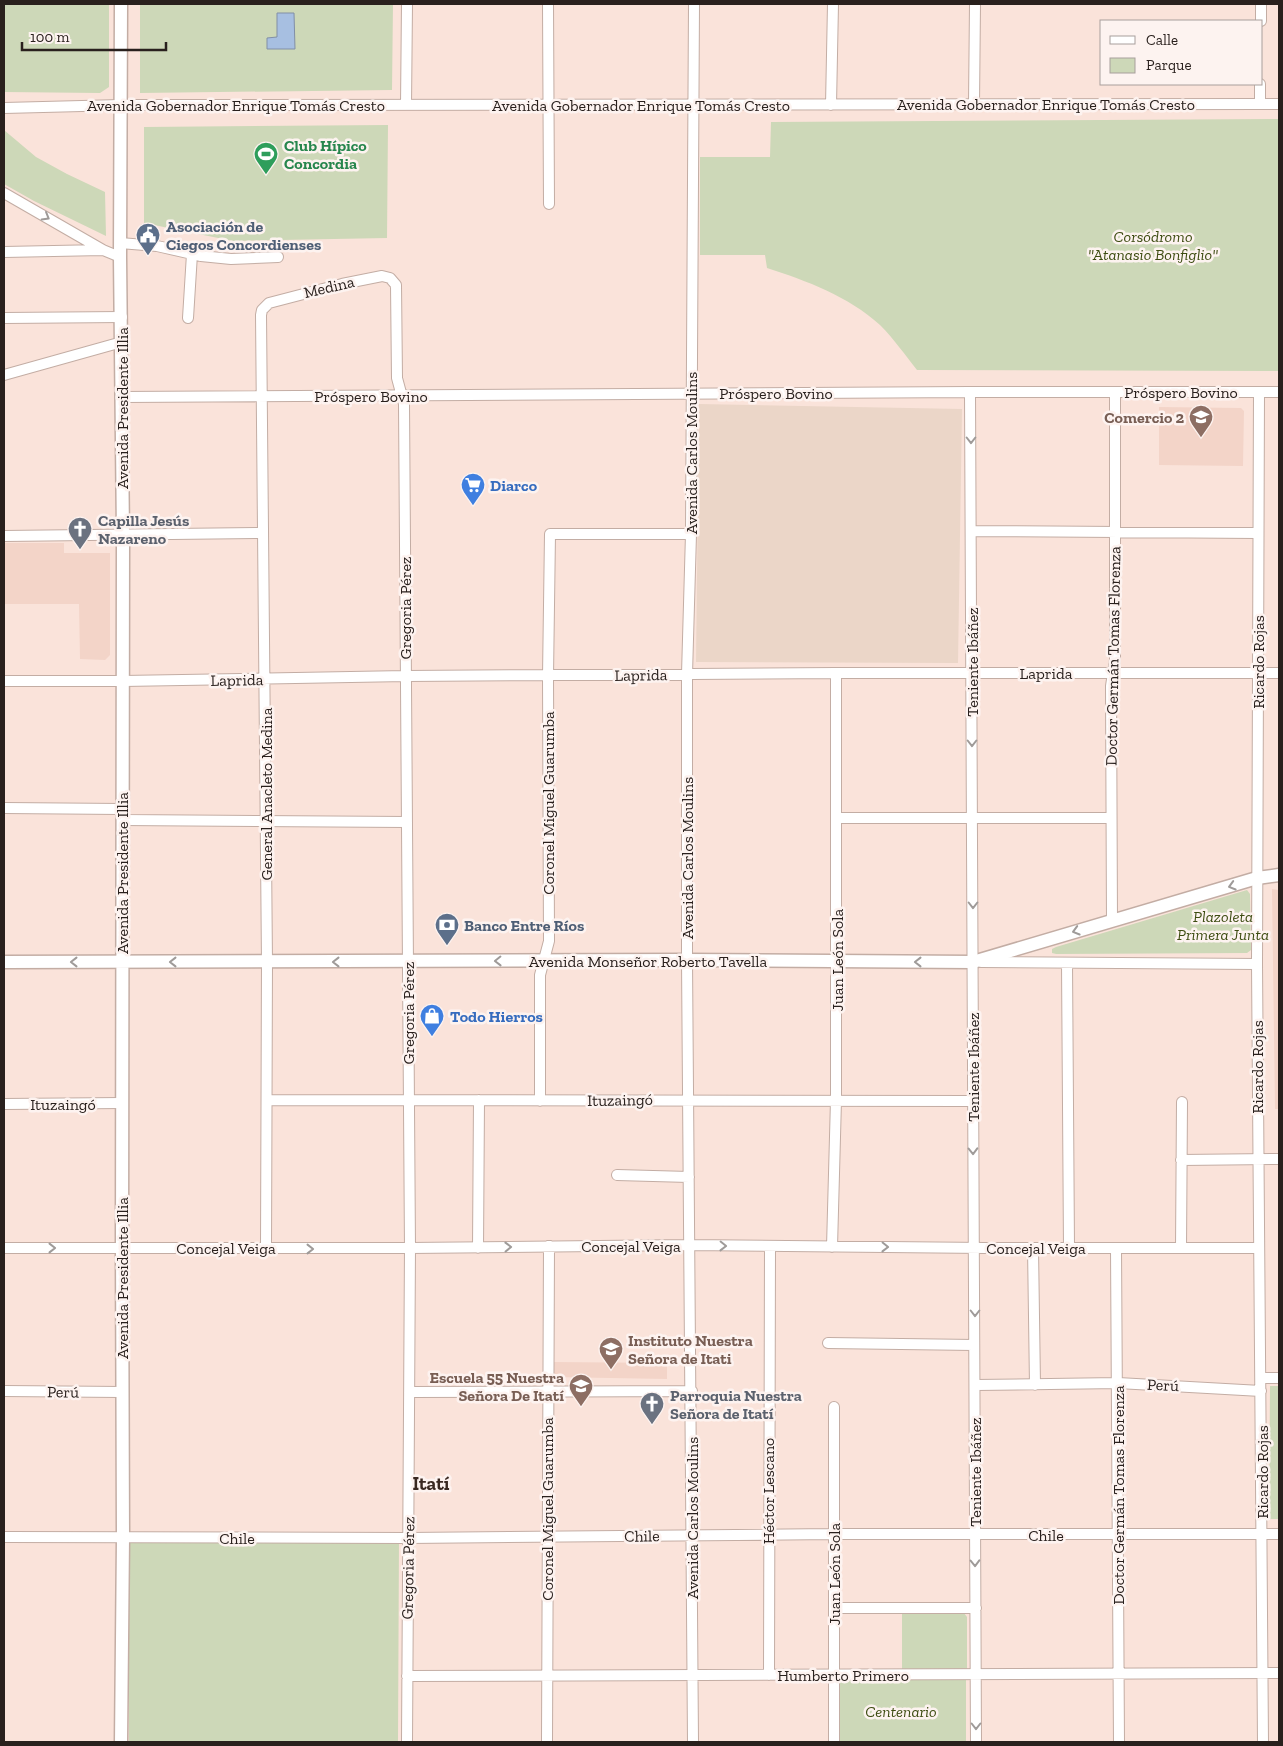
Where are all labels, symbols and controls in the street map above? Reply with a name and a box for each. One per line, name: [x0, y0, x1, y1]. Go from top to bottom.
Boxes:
scale bar: [22, 20, 166, 52]
legend: [1100, 20, 1263, 85]
text: 100 m: [30, 28, 69, 46]
text: Calle: [1146, 31, 1178, 49]
text: Parque: [1146, 56, 1192, 74]
street label: Avenida Gobernador Enrique Tomás Cresto: [897, 95, 1195, 114]
street label: Avenida Gobernador Enrique Tomás Cresto: [87, 96, 385, 115]
street label: Avenida Gobernador Enrique Tomás Cresto: [492, 96, 790, 115]
place label: Club Hípico Concordia: [284, 136, 367, 173]
sports icon: Club Hípico Concordia: [253, 141, 279, 175]
one-way arrow: [41, 211, 50, 221]
place label: Asociación de Ciegos Concordienses: [166, 217, 321, 254]
public building icon: Asociación de Ciegos Concordienses: [135, 222, 161, 256]
park label: Corsódromo "Atanasio Bonfiglio": [1088, 227, 1218, 264]
street label: Medina: [302, 272, 356, 302]
street label: Avenida Presidente Illia: [113, 327, 132, 489]
street label: Avenida Carlos Moulins: [682, 372, 701, 534]
street label: Próspero Bovino: [1124, 383, 1238, 402]
street label: Próspero Bovino: [719, 384, 833, 403]
street label: Próspero Bovino: [314, 387, 428, 406]
school or university icon: Comercio 2: [1188, 404, 1214, 438]
place label: Comercio 2: [1104, 408, 1184, 427]
one-way arrow: [966, 437, 976, 445]
supermarket icon: Diarco: [460, 472, 486, 506]
place label: Diarco: [490, 476, 538, 495]
place label: Capilla Jesús Nazareno: [98, 511, 189, 548]
church icon: Capilla Jesús Nazareno: [67, 516, 93, 550]
street label: Doctor Germán Tomas Florenza: [1102, 546, 1124, 766]
street label: Gregoria Pérez: [396, 557, 415, 659]
street label: Teniente Ibáñez: [963, 607, 982, 717]
street label: Ricardo Rojas: [1249, 615, 1268, 709]
street label: Laprida: [1020, 664, 1073, 683]
street label: Laprida: [614, 665, 668, 685]
street label: Laprida: [210, 670, 264, 690]
street label: General Anacleto Medina: [257, 707, 276, 880]
street label: Coronel Miguel Guarumba: [539, 711, 558, 895]
one-way arrow: [967, 740, 977, 747]
street label: Avenida Carlos Moulins: [678, 777, 697, 939]
street label: Avenida Presidente Illia: [113, 792, 132, 954]
one-way arrow: [1228, 880, 1237, 890]
one-way arrow: [968, 902, 978, 910]
park label: Plazoleta Primera Junta: [1177, 907, 1269, 944]
street label: Juan León Sola: [828, 909, 847, 1011]
bank icon: Banco Entre Ríos: [434, 912, 460, 946]
place label: Banco Entre Ríos: [464, 916, 584, 935]
one-way arrow: [1072, 926, 1081, 936]
street label: Avenida Monseñor Roberto Tavella: [529, 952, 768, 971]
one-way arrow: [494, 956, 502, 966]
one-way arrow: [69, 957, 77, 967]
one-way arrow: [169, 957, 177, 967]
one-way arrow: [332, 957, 340, 967]
one-way arrow: [914, 957, 922, 967]
street label: Gregoria Pérez: [399, 962, 418, 1064]
shop icon: Todo Hierros: [419, 1003, 445, 1037]
place label: Todo Hierros: [450, 1007, 543, 1026]
street label: Teniente Ibáñez: [964, 1012, 983, 1122]
street label: Ricardo Rojas: [1248, 1020, 1267, 1114]
street label: Ituzaingó: [587, 1090, 653, 1110]
street label: Ituzaingó: [30, 1095, 96, 1114]
one-way arrow: [968, 1147, 979, 1155]
street label: Avenida Presidente Illia: [113, 1197, 132, 1359]
street label: Concejal Veiga: [581, 1237, 681, 1256]
street label: Concejal Veiga: [176, 1239, 276, 1258]
street label: Concejal Veiga: [986, 1239, 1086, 1258]
one-way arrow: [720, 1241, 727, 1251]
one-way arrow: [504, 1242, 512, 1252]
one-way arrow: [882, 1242, 890, 1252]
one-way arrow: [49, 1243, 57, 1253]
one-way arrow: [307, 1243, 315, 1254]
one-way arrow: [970, 1310, 980, 1317]
place label: Instituto Nuestra Señora de Itati: [628, 1331, 753, 1368]
school or university icon: Instituto Nuestra Señora de Itati: [598, 1336, 624, 1370]
place label: Escuela 55 Nuestra Señora De Itatí: [429, 1368, 564, 1405]
school or university icon: Escuela 55 Nuestra Señora De Itatí: [568, 1373, 594, 1407]
street label: Perú: [1146, 1375, 1180, 1395]
street label: Perú: [47, 1382, 79, 1402]
street label: Doctor Germán Tomas Florenza: [1109, 1385, 1128, 1605]
place label: Parroquia Nuestra Señora de Itatí: [670, 1386, 802, 1423]
church icon: Parroquia Nuestra Señora de Itatí: [639, 1391, 665, 1425]
street label: Coronel Miguel Guarumba: [538, 1417, 557, 1601]
street label: Teniente Ibáñez: [966, 1417, 985, 1527]
street label: Ricardo Rojas: [1253, 1425, 1272, 1519]
street label: Avenida Carlos Moulins: [683, 1437, 702, 1599]
street label: Héctor Lescano: [759, 1438, 778, 1544]
district label: Itatí: [413, 1472, 450, 1495]
street label: Gregoria Pérez: [398, 1516, 418, 1620]
street label: Juan León Sola: [825, 1523, 844, 1625]
street label: Chile: [624, 1526, 660, 1546]
street label: Chile: [1028, 1526, 1064, 1545]
street label: Chile: [219, 1529, 255, 1548]
one-way arrow: [970, 1559, 981, 1567]
street label: Humberto Primero: [777, 1666, 909, 1685]
park label: Centenario: [865, 1702, 937, 1721]
one-way arrow: [971, 1722, 981, 1730]

